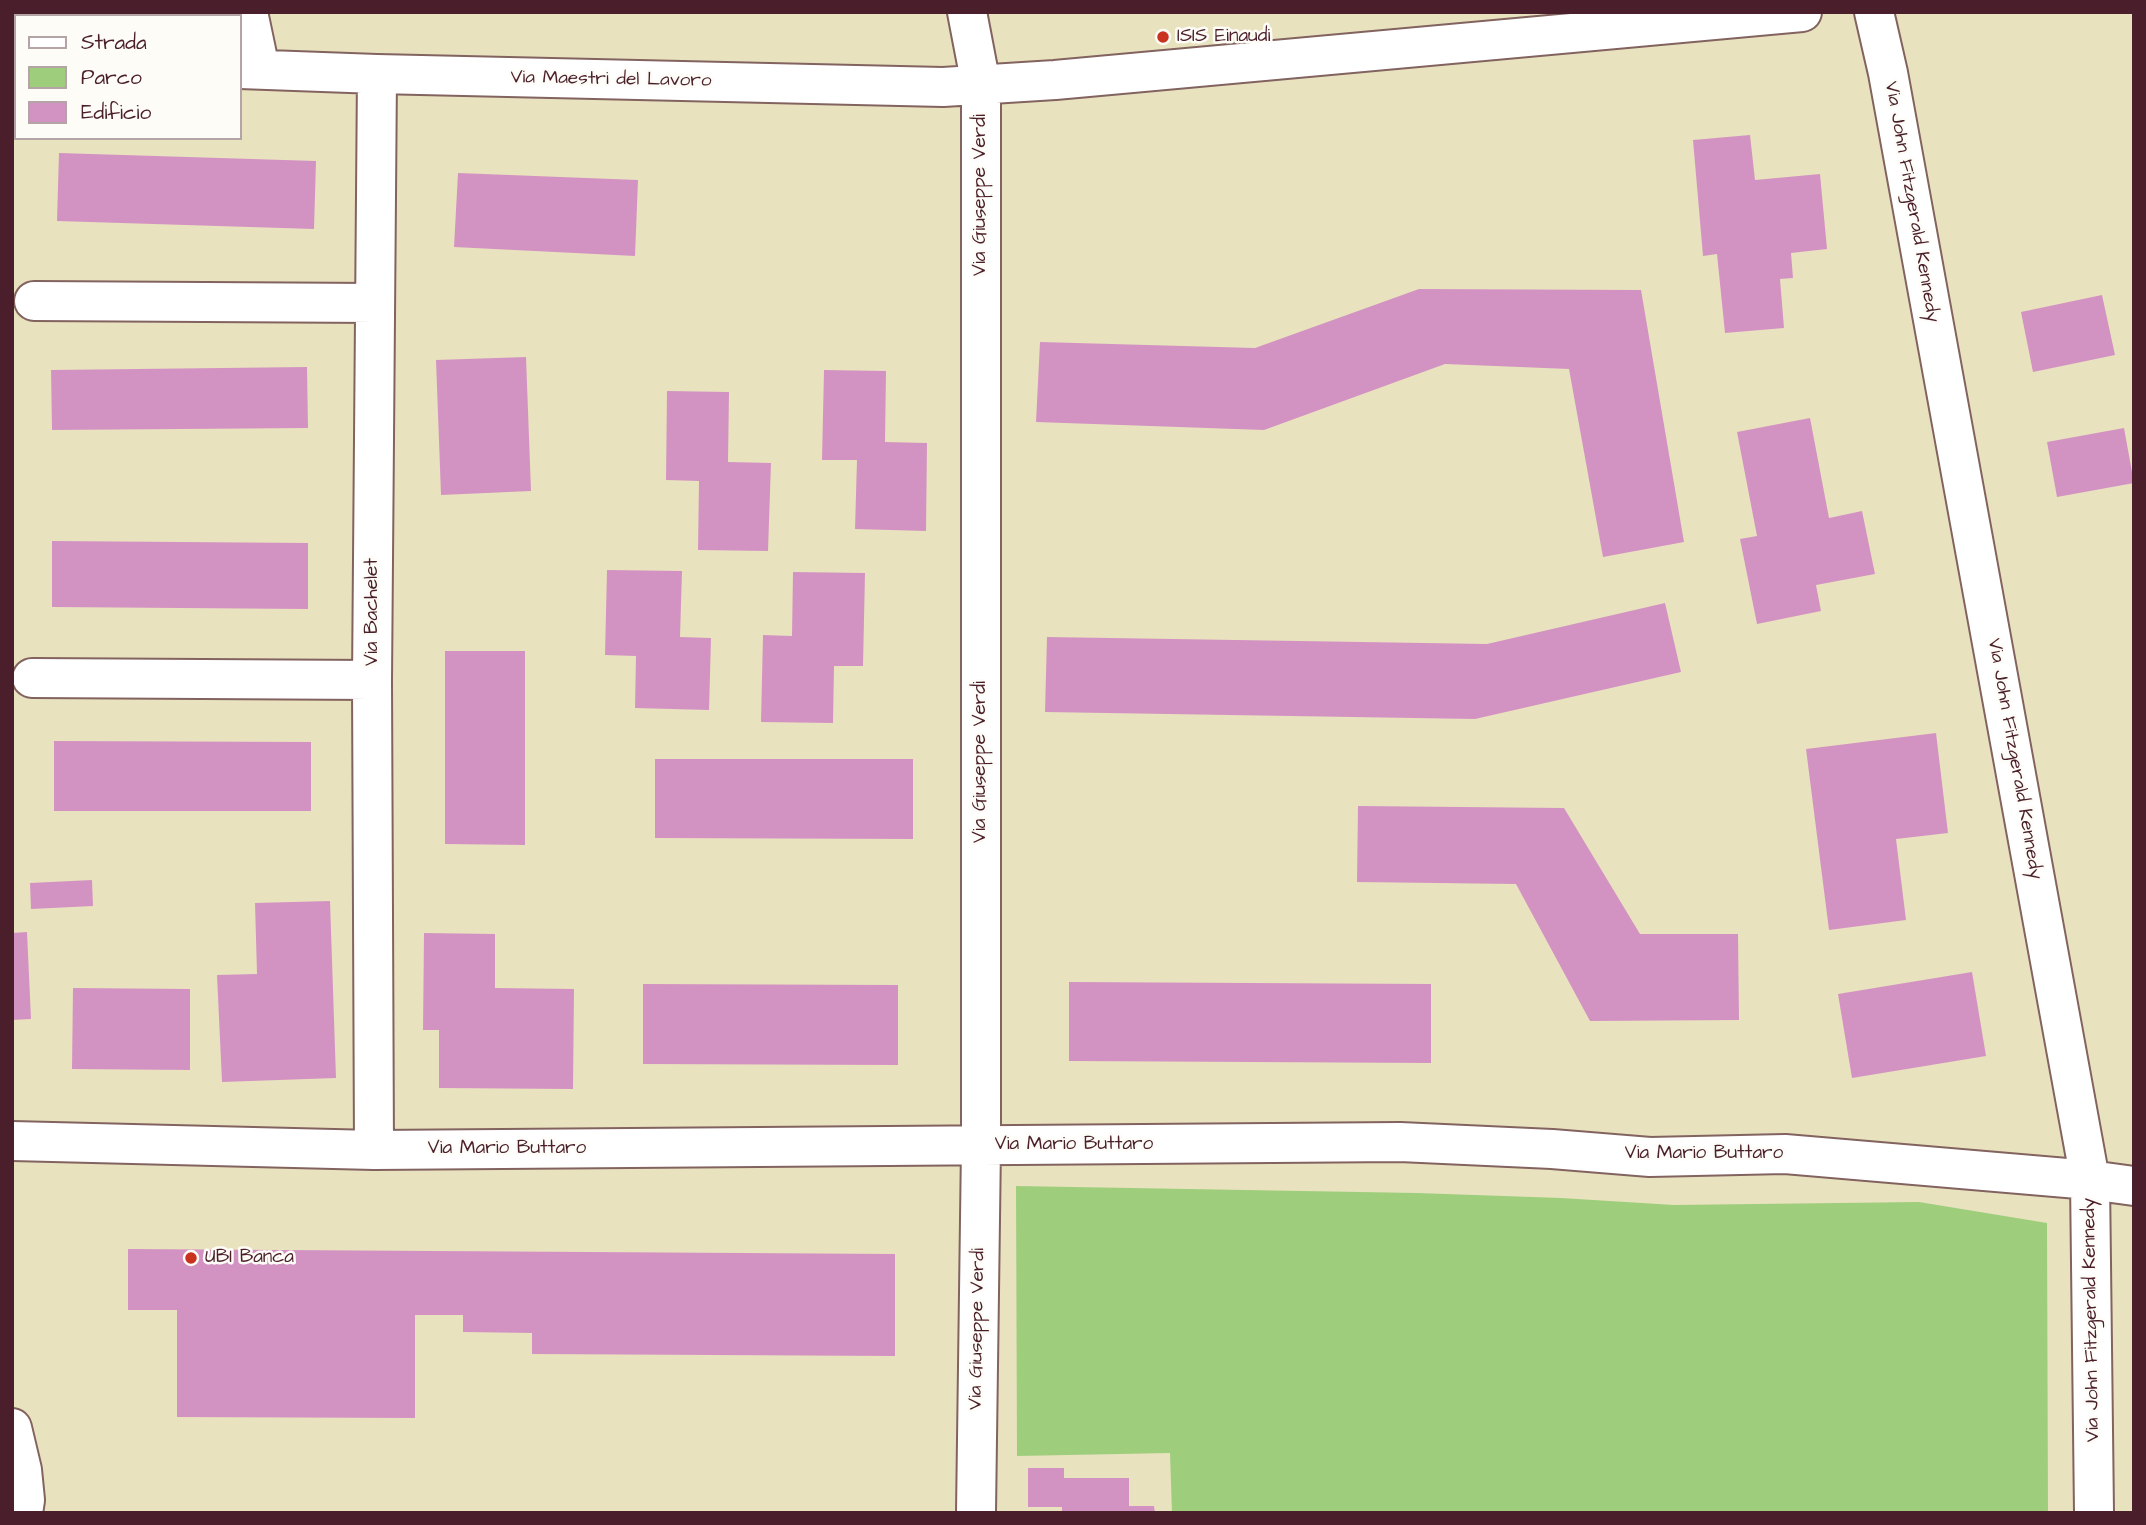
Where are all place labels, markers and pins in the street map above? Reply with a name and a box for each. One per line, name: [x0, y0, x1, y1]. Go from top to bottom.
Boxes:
place label: ISIS Einaudi: [1177, 26, 1270, 48]
marker: ISIS Einaudi: [1155, 29, 1171, 45]
place label: UBI Banca: [205, 1247, 294, 1269]
marker: UBI Banca: [183, 1250, 199, 1266]

